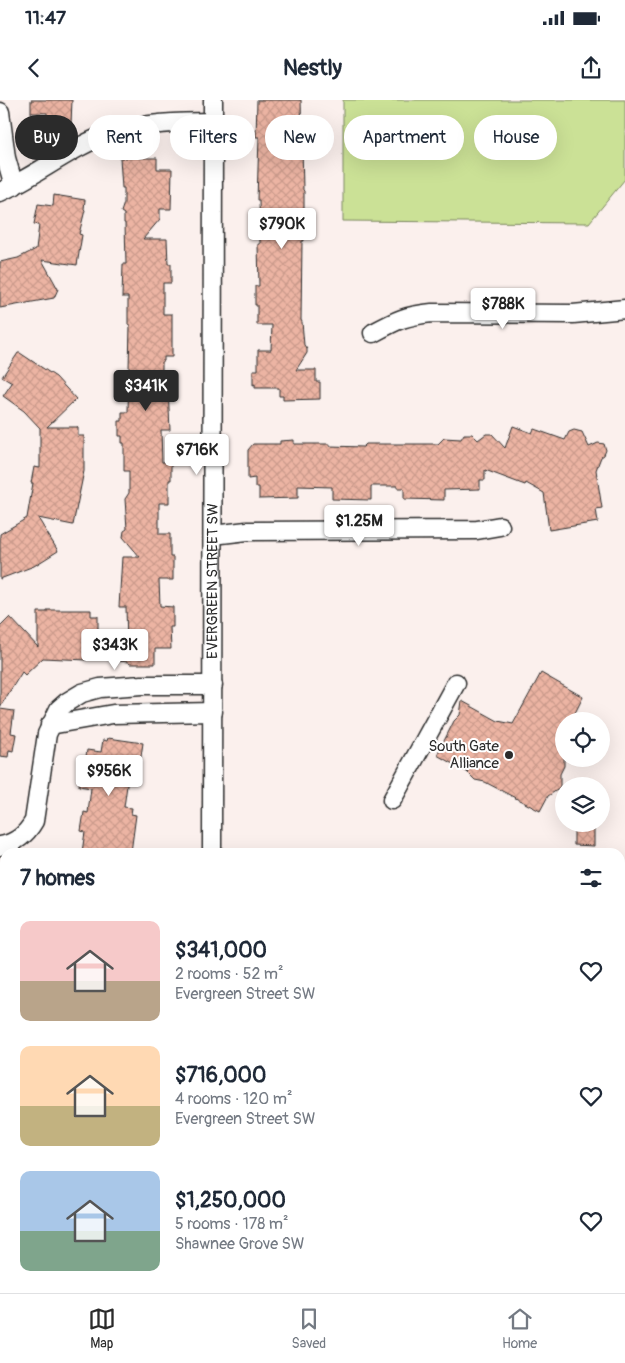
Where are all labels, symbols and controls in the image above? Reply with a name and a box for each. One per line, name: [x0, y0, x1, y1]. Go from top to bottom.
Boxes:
text: 11:47: [25, 6, 66, 30]
icon: back: [20, 54, 48, 82]
text: Nestly: [283, 54, 342, 82]
icon: share: [577, 54, 605, 82]
chip: Buy: [15, 115, 78, 160]
chip: Rent: [88, 115, 160, 160]
chip: Filters: [170, 115, 255, 160]
chip: New: [265, 115, 334, 160]
chip: Apartment: [344, 115, 464, 160]
chip: House: [474, 115, 557, 160]
pin: $790K: [247, 208, 317, 250]
text: $790K: [259, 214, 305, 234]
pin: $788K: [468, 288, 538, 330]
text: $788K: [482, 294, 524, 314]
pin: $341K: [111, 370, 181, 412]
text: $341K: [125, 376, 167, 396]
pin: $716K: [162, 434, 232, 476]
text: $716K: [176, 440, 218, 460]
street label: EVERGREEN STREET SW: [203, 503, 222, 659]
pin: $1.25M: [318, 504, 400, 547]
text: $1.25M: [335, 511, 383, 531]
pin: $343K: [80, 628, 150, 671]
text: $343K: [92, 635, 138, 655]
map controls: [555, 712, 610, 832]
button: locate: [555, 712, 610, 767]
place label: South Gate Alliance: [428, 737, 500, 773]
marker: South Gate Alliance: [503, 749, 515, 761]
pin: $956K: [74, 754, 144, 797]
text: $956K: [87, 761, 131, 781]
button: layers: [555, 777, 610, 832]
icon: filters: [577, 864, 605, 892]
text: 7 homes: [20, 865, 95, 892]
text: $341,000: [175, 937, 267, 964]
icon: home: [60, 941, 120, 1001]
icon: heart: [577, 957, 605, 985]
text: 2 rooms · 52 m²: [175, 964, 284, 984]
text: Evergreen Street SW: [175, 984, 315, 1004]
text: $716,000: [175, 1062, 266, 1089]
icon: home: [60, 1066, 120, 1126]
icon: heart: [577, 1082, 605, 1110]
text: 4 rooms · 120 m²: [175, 1089, 292, 1109]
text: Evergreen Street SW: [175, 1109, 315, 1129]
text: $1,250,000: [175, 1187, 286, 1214]
icon: home: [60, 1191, 120, 1251]
icon: heart: [577, 1207, 605, 1235]
text: 5 rooms · 178 m²: [175, 1214, 288, 1234]
text: Shawnee Grove SW: [175, 1234, 305, 1254]
tab: Map: [88, 1305, 116, 1352]
tab: Saved: [291, 1305, 326, 1352]
tab: Home: [502, 1305, 537, 1352]

